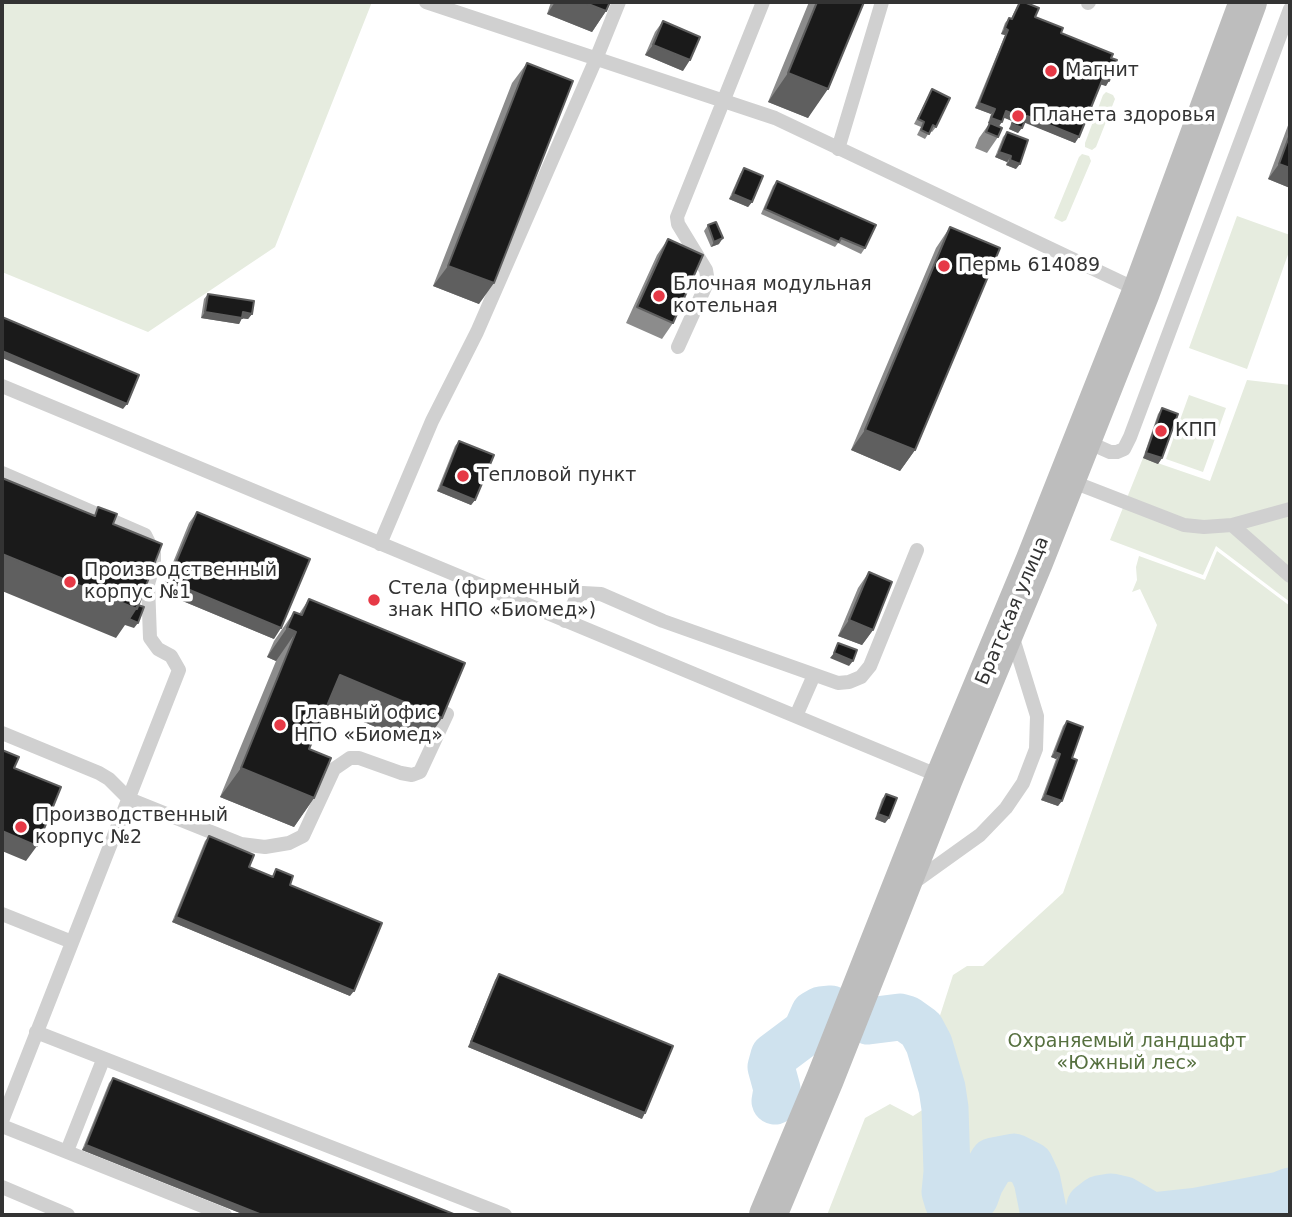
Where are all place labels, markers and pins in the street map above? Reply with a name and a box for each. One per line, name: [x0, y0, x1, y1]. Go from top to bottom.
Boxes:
place label: Магнит: [1065, 60, 1139, 82]
marker: Магнит: [1043, 63, 1059, 79]
place label: Планета здоровья: [1032, 105, 1215, 127]
marker: Планета здоровья: [1010, 108, 1026, 124]
place label: Пермь 614089: [958, 255, 1100, 277]
marker: Пермь 614089: [936, 258, 952, 274]
place label: Блочная модульная котельная: [673, 274, 872, 318]
marker: Блочная модульная котельная: [651, 288, 667, 304]
place label: КПП: [1175, 420, 1217, 442]
marker: КПП: [1153, 423, 1169, 439]
place label: Тепловой пункт: [477, 465, 636, 487]
marker: Тепловой пункт: [455, 468, 471, 484]
place label: Производственный корпус №1: [84, 560, 277, 604]
marker: Производственный корпус №1: [62, 574, 78, 590]
place label: Стела (фирменный знак НПО «Биомед»): [388, 578, 596, 622]
marker: Стела (фирменный знак НПО «Биомед»): [366, 592, 382, 608]
place label: Главный офис НПО «Биомед»: [294, 703, 443, 747]
marker: Главный офис НПО «Биомед»: [272, 717, 288, 733]
place label: Производственный корпус №2: [35, 805, 228, 849]
marker: Производственный корпус №2: [13, 819, 29, 835]

